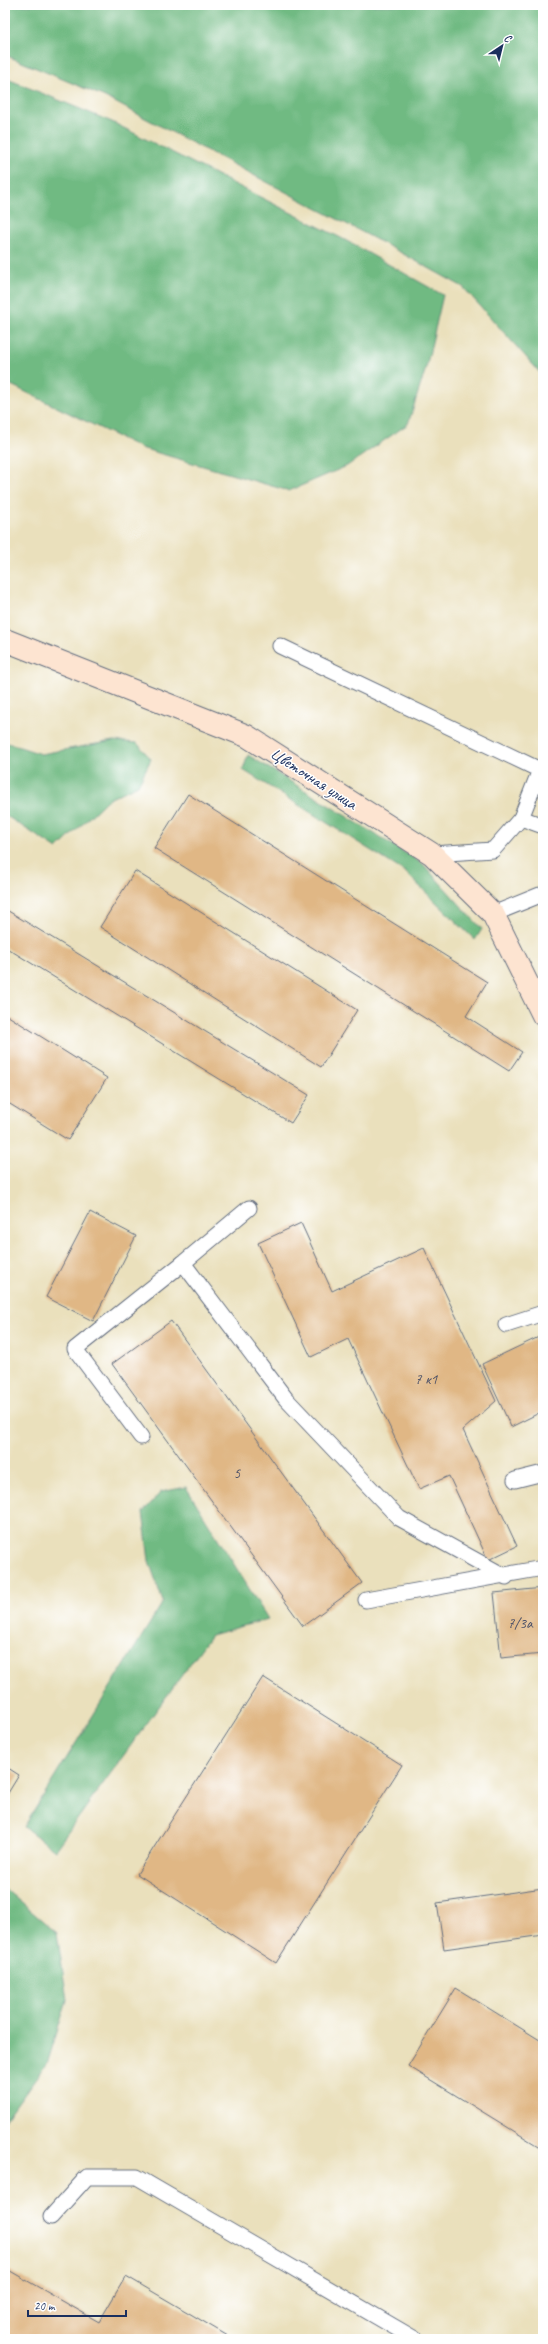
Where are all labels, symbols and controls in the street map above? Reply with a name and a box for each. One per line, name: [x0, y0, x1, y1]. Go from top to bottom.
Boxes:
north arrow: [482, 26, 522, 66]
text: С: [502, 31, 515, 46]
street label: Цветочная улица: [267, 743, 362, 815]
house number: 7 к1: [415, 1370, 439, 1389]
house number: 5: [234, 1464, 242, 1483]
house number: 7/3а: [507, 1614, 534, 1633]
scale bar: [28, 2292, 126, 2318]
text: 20 m: [34, 2298, 56, 2314]

